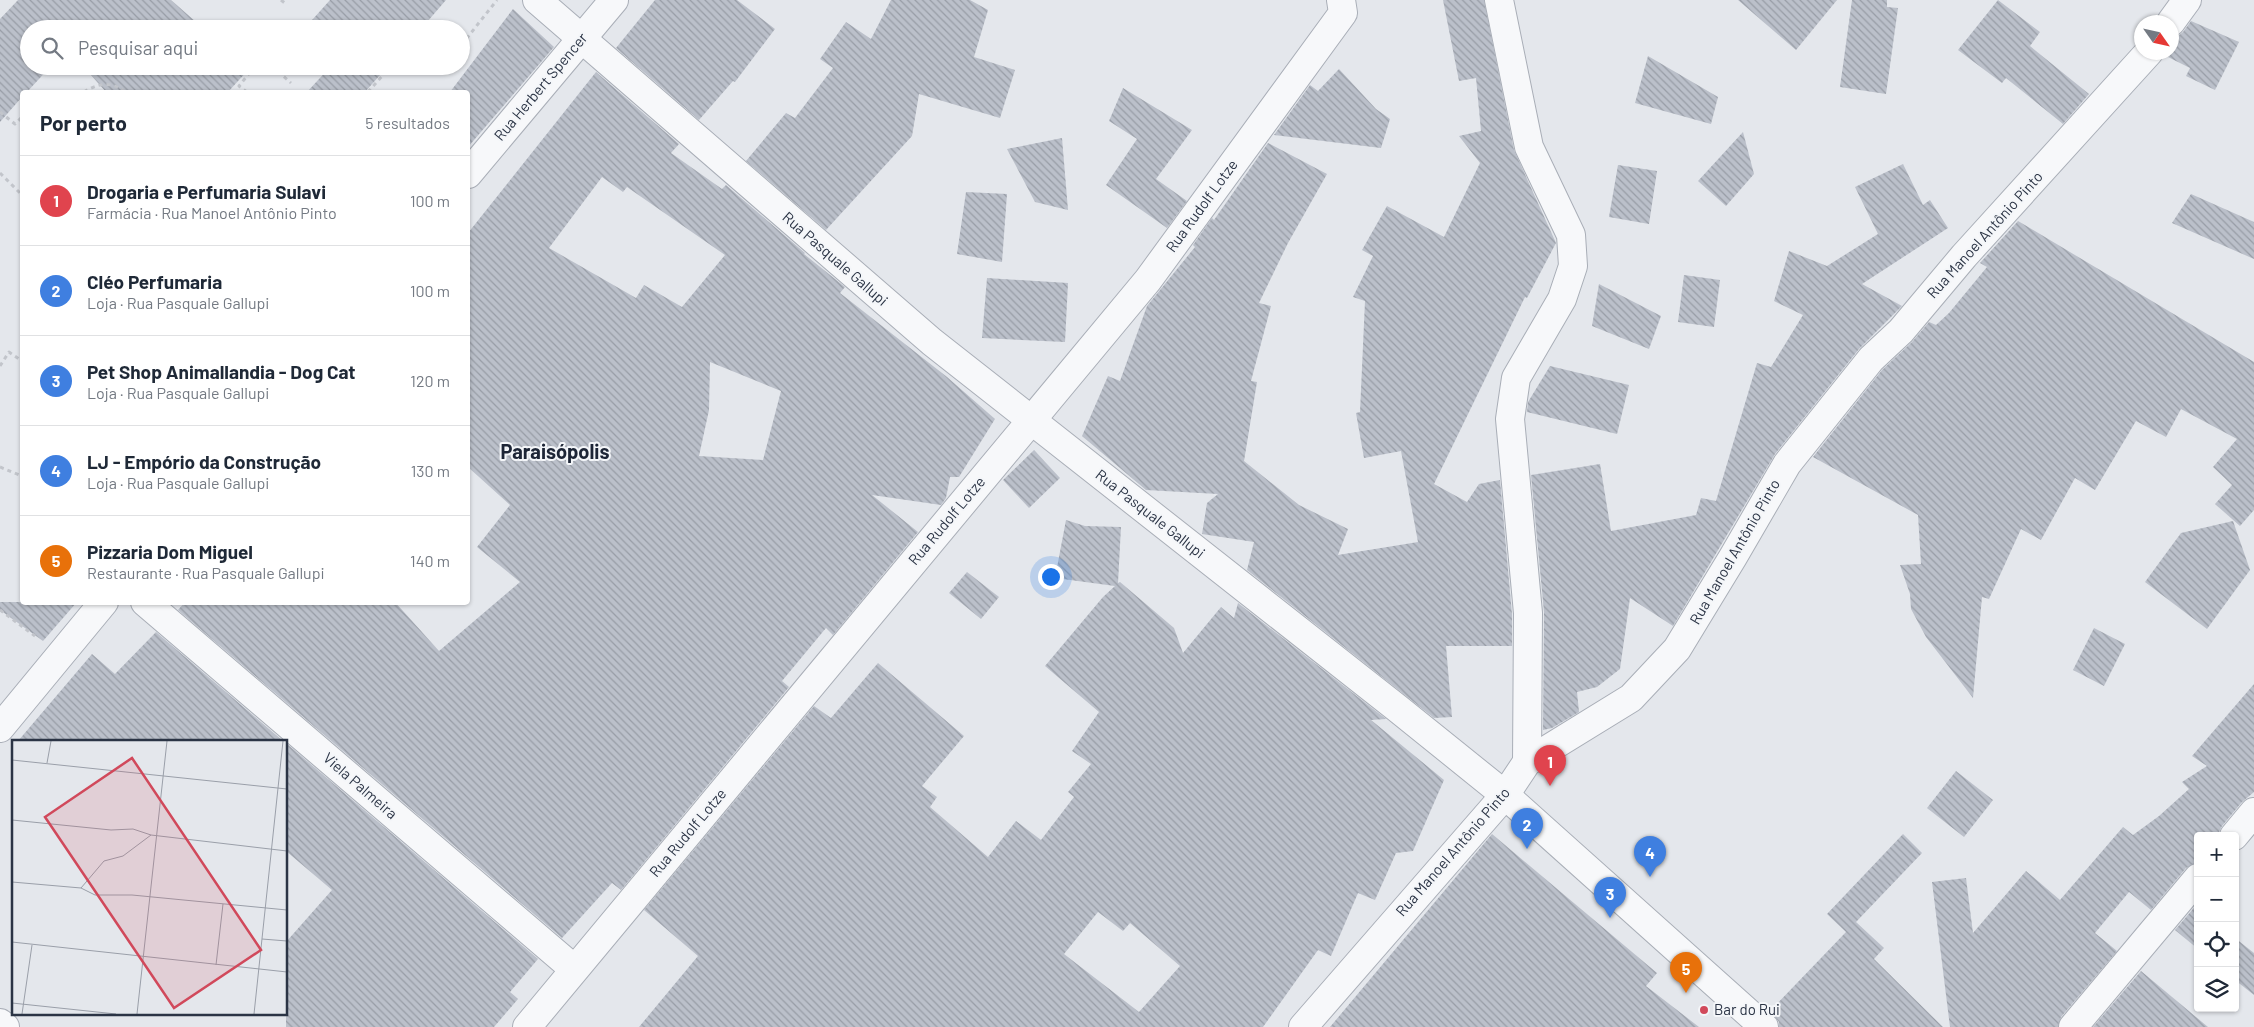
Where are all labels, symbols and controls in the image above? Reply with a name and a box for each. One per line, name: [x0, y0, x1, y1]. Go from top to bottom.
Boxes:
north arrow: [2134, 15, 2179, 60]
search box: [20, 20, 470, 75]
street label: Rua Herbert Spencer: [490, 28, 591, 144]
icon: search: [38, 34, 66, 62]
text: Pesquisar aqui: [78, 36, 198, 59]
text: Por perto: [40, 110, 127, 135]
text: 5 resultados: [365, 113, 450, 132]
street label: Rua Rudolf Lotze: [1162, 156, 1241, 255]
street label: Rua Manoel Antônio Pinto: [1922, 167, 2046, 302]
text: Drogaria e Perfumaria Sulavi: [87, 180, 326, 203]
text: 1: [53, 191, 59, 210]
text: 100 m: [410, 191, 450, 210]
text: Farmácia · Rua Manoel Antônio Pinto: [87, 203, 337, 222]
street label: Rua Pasquale Gallupi: [779, 208, 892, 309]
text: Cléo Perfumaria: [87, 270, 222, 293]
text: 2: [52, 281, 60, 300]
text: 100 m: [410, 281, 450, 300]
text: Loja · Rua Pasquale Gallupi: [87, 293, 269, 312]
text: Pet Shop Animallandia - Dog Cat: [87, 360, 356, 383]
text: 3: [52, 371, 60, 390]
text: 120 m: [410, 371, 450, 390]
text: Loja · Rua Pasquale Gallupi: [87, 383, 269, 402]
district label: Paraisópolis: [500, 439, 610, 463]
text: LJ - Empório da Construção: [87, 450, 321, 473]
text: 4: [51, 461, 61, 480]
text: 130 m: [411, 461, 450, 480]
street label: Rua Pasquale Gallupi: [1092, 465, 1209, 562]
street label: Rua Rudolf Lotze: [904, 472, 988, 568]
text: Loja · Rua Pasquale Gallupi: [87, 473, 269, 492]
street label: Rua Manoel Antônio Pinto: [1685, 476, 1783, 627]
text: Pizzaria Dom Miguel: [87, 540, 253, 563]
text: 5: [52, 551, 60, 570]
text: 140 m: [410, 551, 450, 570]
text: Restaurante · Rua Pasquale Gallupi: [87, 563, 325, 582]
your location: [1038, 564, 1064, 590]
inset map: [12, 740, 288, 1014]
pin: 1: [1534, 745, 1566, 786]
street label: Viela Palmeira: [320, 748, 401, 822]
street label: Rua Manoel Antônio Pinto: [1391, 783, 1513, 919]
street label: Rua Rudolf Lotze: [645, 784, 729, 880]
pin: 2: [1511, 808, 1543, 849]
map controls: [2194, 832, 2239, 1012]
button: +: [2194, 832, 2239, 877]
pin: 4: [1634, 836, 1666, 877]
pin: 3: [1594, 877, 1626, 918]
button: −: [2194, 877, 2239, 922]
button: locate: [2194, 922, 2239, 967]
pin: 5: [1670, 952, 1702, 993]
button: layers: [2194, 967, 2239, 1012]
place label: Bar do Rui: [1714, 1000, 1780, 1018]
marker: Bar do Rui: [1698, 1004, 1710, 1016]

